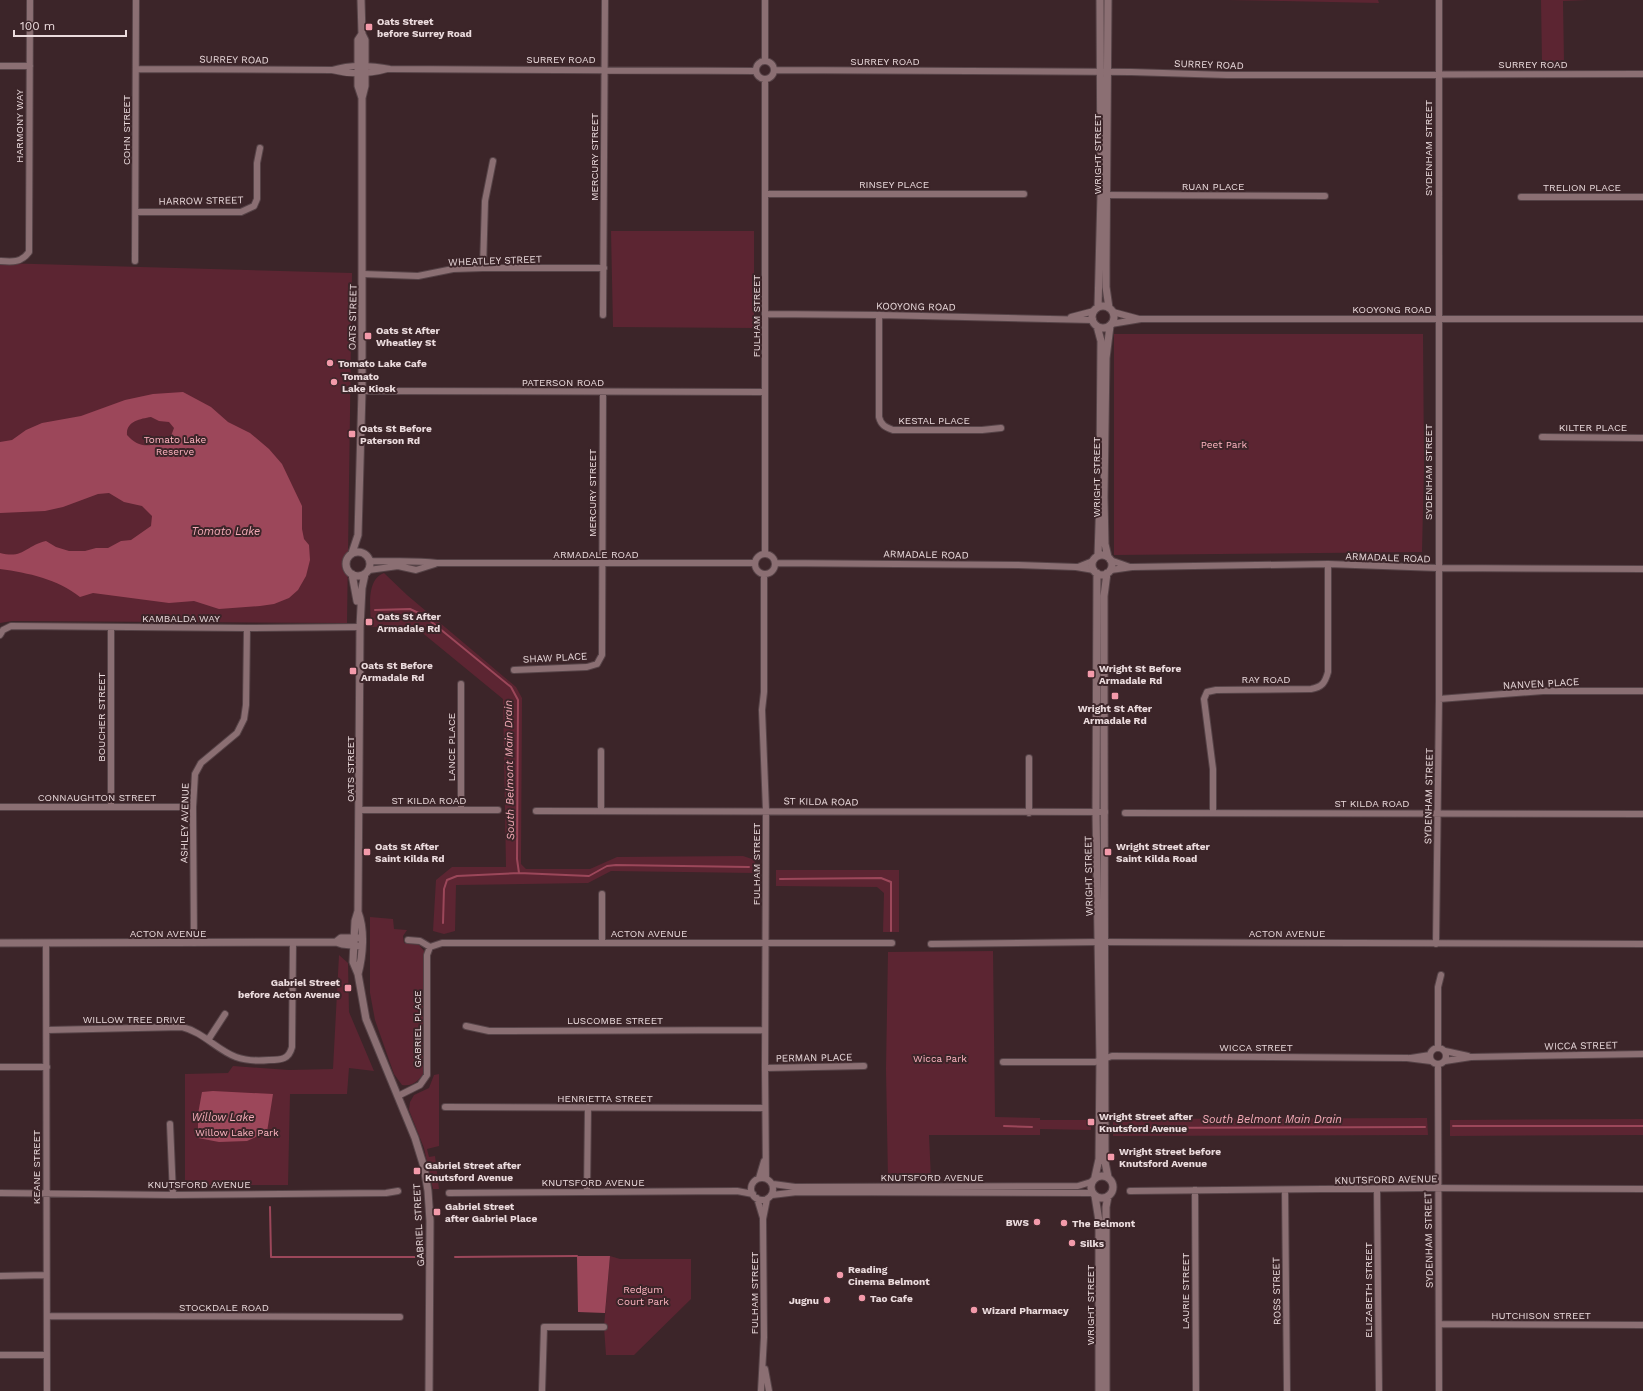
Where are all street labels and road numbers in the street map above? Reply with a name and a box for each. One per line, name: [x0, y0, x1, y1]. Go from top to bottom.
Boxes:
street label: SURREY ROAD: [199, 53, 269, 66]
street label: SURREY ROAD: [526, 54, 596, 65]
street label: SURREY ROAD: [850, 56, 920, 67]
street label: SURREY ROAD: [1174, 58, 1244, 71]
street label: SURREY ROAD: [1498, 59, 1568, 70]
street label: HARMONY WAY: [14, 89, 25, 163]
street label: COHN STREET: [121, 95, 132, 165]
street label: SYDENHAM STREET: [1423, 100, 1434, 196]
street label: MERCURY STREET: [589, 113, 600, 201]
street label: WRIGHT STREET: [1092, 114, 1103, 194]
street label: RINSEY PLACE: [859, 179, 929, 190]
street label: RUAN PLACE: [1182, 181, 1244, 192]
street label: TRELION PLACE: [1543, 182, 1621, 193]
street label: HARROW STREET: [158, 194, 244, 207]
street label: WHEATLEY STREET: [448, 253, 542, 268]
street label: FULHAM STREET: [751, 275, 762, 357]
street label: OATS STREET: [346, 284, 359, 350]
street label: KOOYONG ROAD: [876, 300, 956, 313]
street label: KOOYONG ROAD: [1352, 304, 1432, 315]
street label: PATERSON ROAD: [522, 377, 604, 388]
street label: KESTAL PLACE: [898, 415, 970, 426]
street label: KILTER PLACE: [1559, 422, 1627, 433]
street label: SYDENHAM STREET: [1423, 424, 1434, 520]
street label: WRIGHT STREET: [1091, 437, 1102, 517]
street label: MERCURY STREET: [587, 449, 598, 537]
street label: ARMADALE ROAD: [883, 548, 969, 561]
street label: ARMADALE ROAD: [553, 549, 639, 560]
street label: ARMADALE ROAD: [1345, 551, 1431, 564]
street label: KAMBALDA WAY: [142, 613, 220, 624]
street label: SHAW PLACE: [523, 650, 587, 665]
street label: BOUCHER STREET: [96, 672, 107, 762]
street label: RAY ROAD: [1242, 674, 1290, 685]
street label: NANVEN PLACE: [1502, 676, 1580, 691]
street label: LANCE PLACE: [446, 713, 457, 781]
street label: OATS STREET: [345, 736, 356, 802]
street label: SYDENHAM STREET: [1422, 748, 1435, 844]
street label: ASHLEY AVENUE: [178, 783, 191, 863]
street label: CONNAUGHTON STREET: [38, 792, 156, 803]
street label: ST KILDA ROAD: [391, 795, 467, 806]
street label: ST KILDA ROAD: [783, 795, 859, 808]
street label: ST KILDA ROAD: [1334, 798, 1410, 809]
street label: FULHAM STREET: [751, 823, 762, 905]
street label: WRIGHT STREET: [1082, 836, 1095, 916]
street label: ACTON AVENUE: [130, 928, 206, 939]
street label: ACTON AVENUE: [611, 928, 687, 939]
street label: ACTON AVENUE: [1249, 928, 1325, 939]
street label: GABRIEL PLACE: [412, 990, 423, 1068]
street label: WILLOW TREE DRIVE: [83, 1014, 185, 1025]
street label: LUSCOMBE STREET: [567, 1015, 663, 1026]
street label: WICCA STREET: [1544, 1039, 1618, 1052]
street label: WICCA STREET: [1219, 1042, 1293, 1053]
street label: PERMAN PLACE: [776, 1051, 852, 1064]
street label: HENRIETTA STREET: [557, 1093, 653, 1104]
street label: KEANE STREET: [31, 1130, 42, 1204]
street label: KNUTSFORD AVENUE: [880, 1172, 984, 1183]
street label: KNUTSFORD AVENUE: [1334, 1173, 1438, 1186]
street label: KNUTSFORD AVENUE: [541, 1177, 645, 1188]
street label: KNUTSFORD AVENUE: [147, 1179, 251, 1190]
street label: GABRIEL STREET: [411, 1183, 426, 1267]
street label: SYDENHAM STREET: [1422, 1192, 1435, 1288]
street label: ELIZABETH STREET: [1363, 1242, 1374, 1338]
street label: FULHAM STREET: [749, 1252, 760, 1334]
street label: LAURIE STREET: [1180, 1253, 1191, 1329]
street label: ROSS STREET: [1270, 1257, 1283, 1325]
street label: WRIGHT STREET: [1085, 1265, 1096, 1345]
street label: STOCKDALE ROAD: [179, 1302, 269, 1313]
street label: HUTCHISON STREET: [1491, 1310, 1591, 1321]

